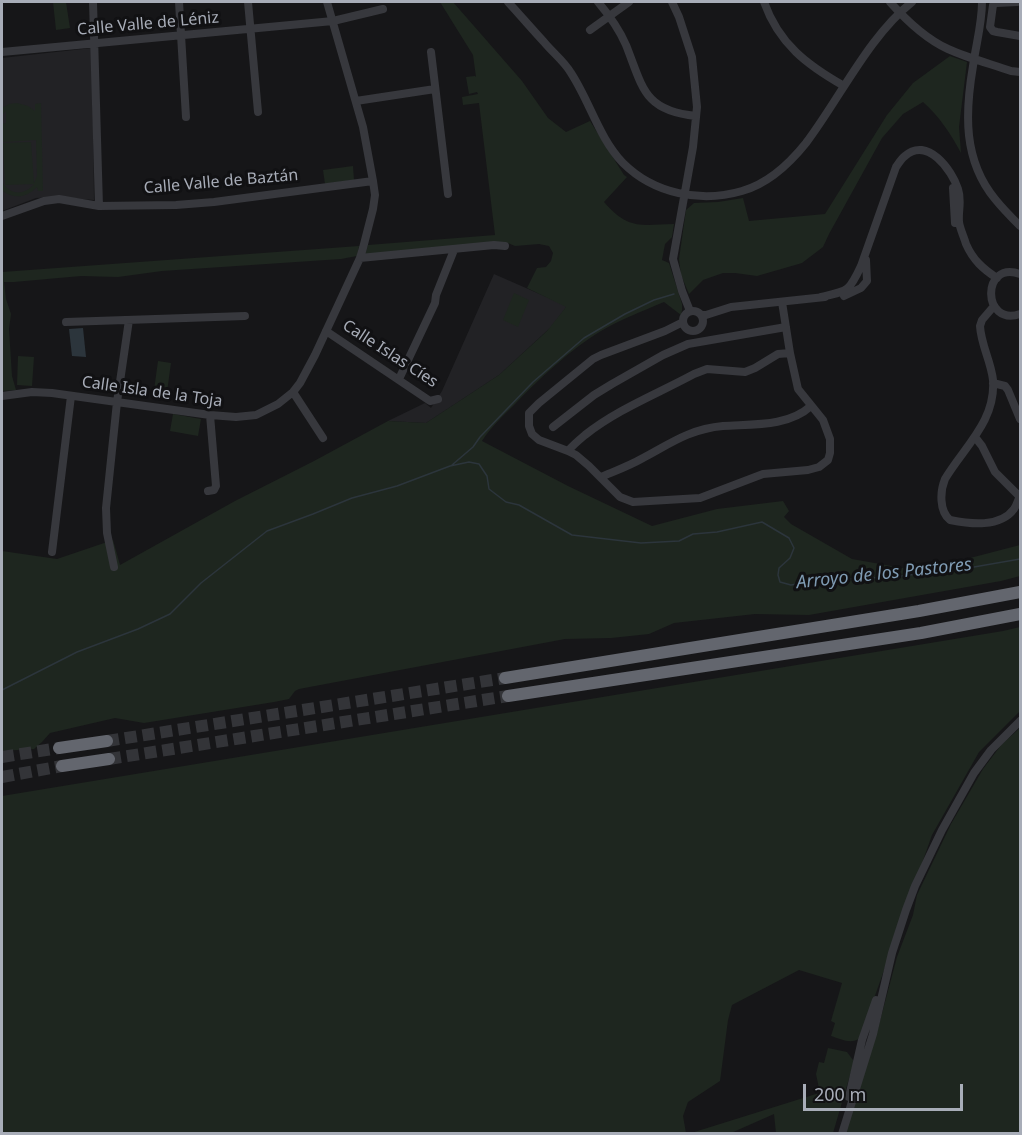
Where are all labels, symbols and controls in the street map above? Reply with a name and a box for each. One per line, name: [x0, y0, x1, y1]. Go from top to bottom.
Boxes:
street label: Calle Valle de Léniz: [76, 8, 220, 40]
street label: Calle Valle de Baztán: [143, 166, 299, 198]
street label: Calle Islas Cíes: [339, 316, 441, 392]
street label: Calle Isla de la Toja: [80, 373, 224, 411]
water label: Arroyo de los Pastores: [795, 554, 973, 594]
scale bar: [806, 1072, 966, 1110]
text: 200 m: [814, 1082, 866, 1106]

